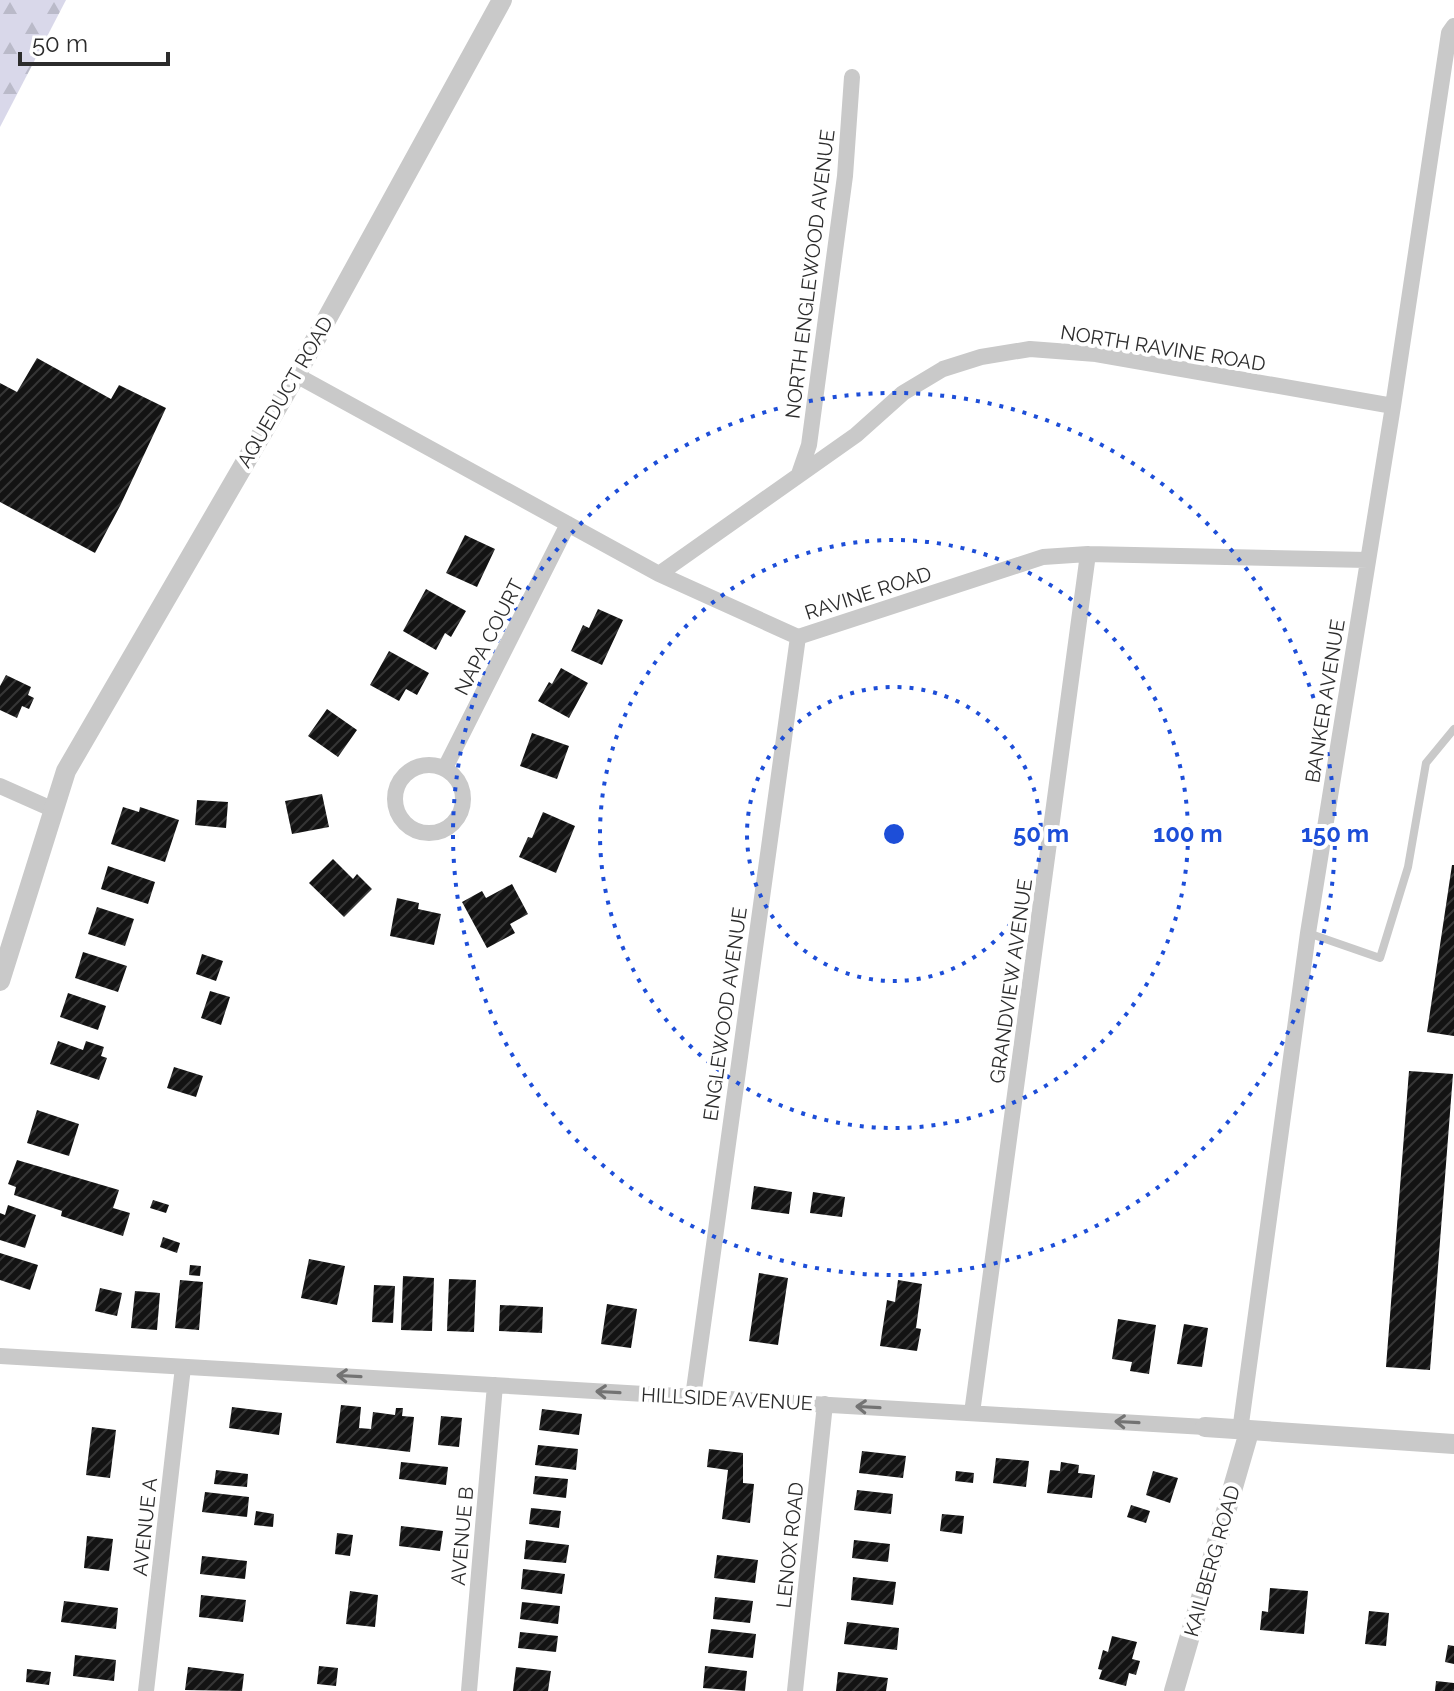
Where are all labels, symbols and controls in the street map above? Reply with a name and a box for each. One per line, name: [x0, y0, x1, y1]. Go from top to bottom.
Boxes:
scale bar: [20, 16, 168, 66]
text: 50 m: [32, 29, 88, 58]
street label: NORTH ENGLEWOOD AVENUE: [780, 128, 840, 420]
street label: AQUEDUCT ROAD: [232, 312, 338, 472]
street label: NORTH RAVINE ROAD: [1059, 320, 1267, 376]
street label: RAVINE ROAD: [802, 561, 934, 625]
street label: NAPA COURT: [449, 575, 529, 699]
street label: BANKER AVENUE: [1300, 617, 1350, 785]
text: 50 m: [1013, 819, 1069, 848]
text: 100 m: [1153, 819, 1223, 848]
text: 150 m: [1301, 819, 1369, 848]
centre of rings: [880, 820, 908, 848]
street label: GRANDVIEW AVENUE: [985, 877, 1037, 1085]
street label: ENGLEWOOD AVENUE: [698, 905, 752, 1123]
one-way arrow: [336, 1369, 363, 1384]
street label: HILLSIDE AVENUE: [641, 1383, 813, 1415]
one-way arrow: [595, 1384, 622, 1399]
one-way arrow: [855, 1399, 882, 1414]
one-way arrow: [1114, 1414, 1141, 1429]
street label: AVENUE A: [128, 1476, 162, 1577]
street label: LENOX ROAD: [771, 1481, 809, 1609]
street label: KAILBERG ROAD: [1179, 1483, 1245, 1639]
street label: AVENUE B: [446, 1486, 478, 1586]

